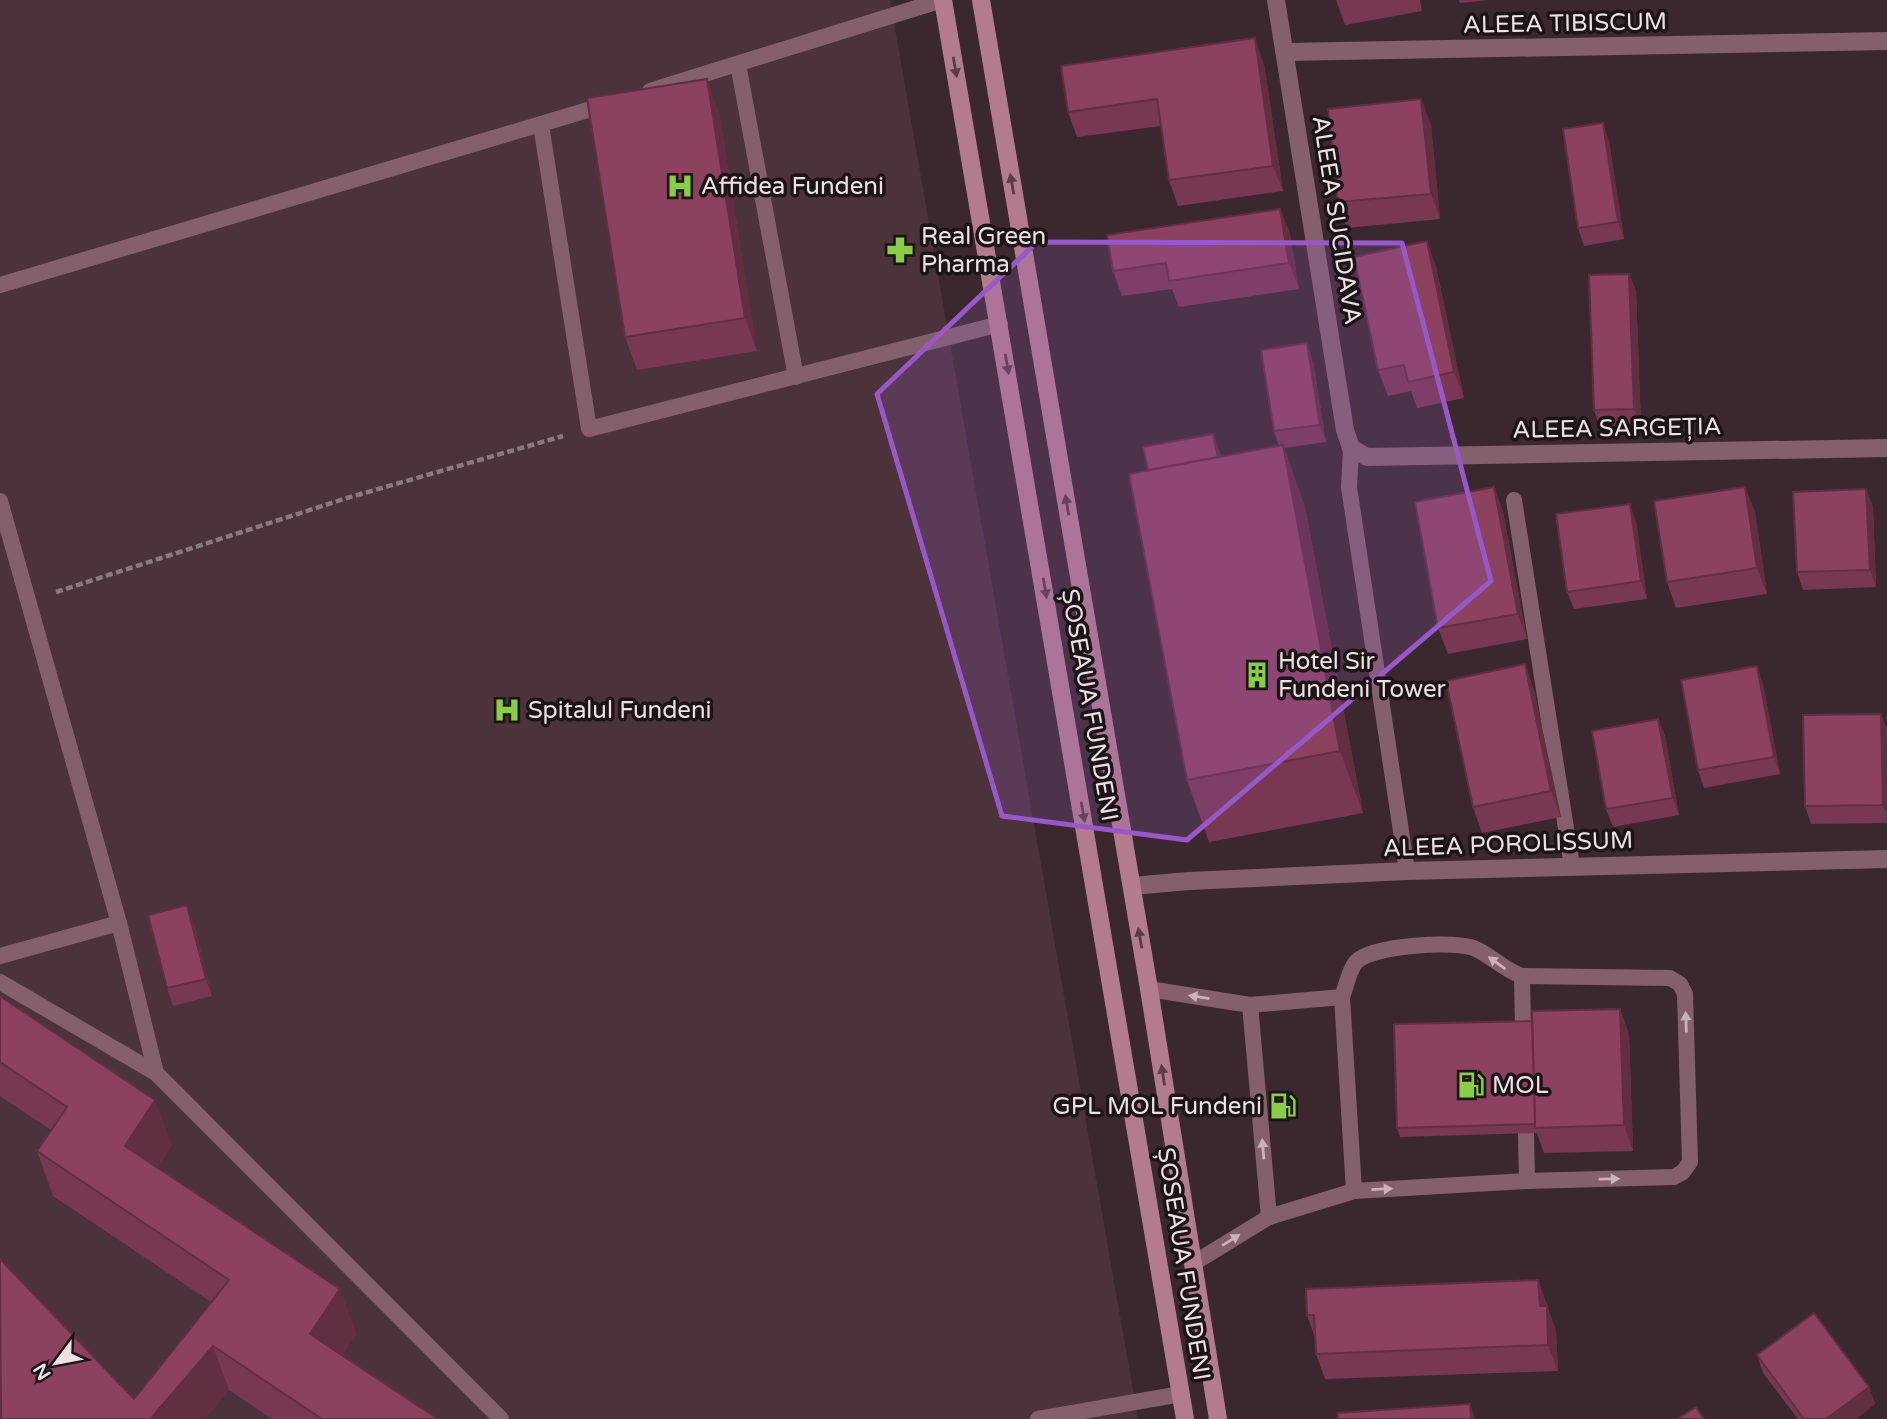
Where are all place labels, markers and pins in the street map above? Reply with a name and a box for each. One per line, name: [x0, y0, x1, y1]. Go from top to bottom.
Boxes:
hospital icon: Affidea Fundeni: [665, 171, 695, 201]
place label: Affidea Fundeni: [701, 172, 884, 201]
place label: Real Green Pharma: [921, 222, 1046, 279]
pharmacy icon: Real Green Pharma: [885, 235, 915, 265]
place label: Hotel Sir Fundeni Tower: [1278, 647, 1446, 704]
building icon: Hotel Sir Fundeni Tower: [1242, 660, 1272, 690]
hospital icon: Spitalul Fundeni: [492, 695, 522, 725]
place label: Spitalul Fundeni: [528, 696, 711, 725]
fuel station icon: MOL: [1456, 1070, 1486, 1100]
place label: MOL: [1492, 1071, 1549, 1100]
fuel station icon: GPL MOL Fundeni: [1268, 1091, 1298, 1121]
place label: GPL MOL Fundeni: [1053, 1092, 1262, 1121]

